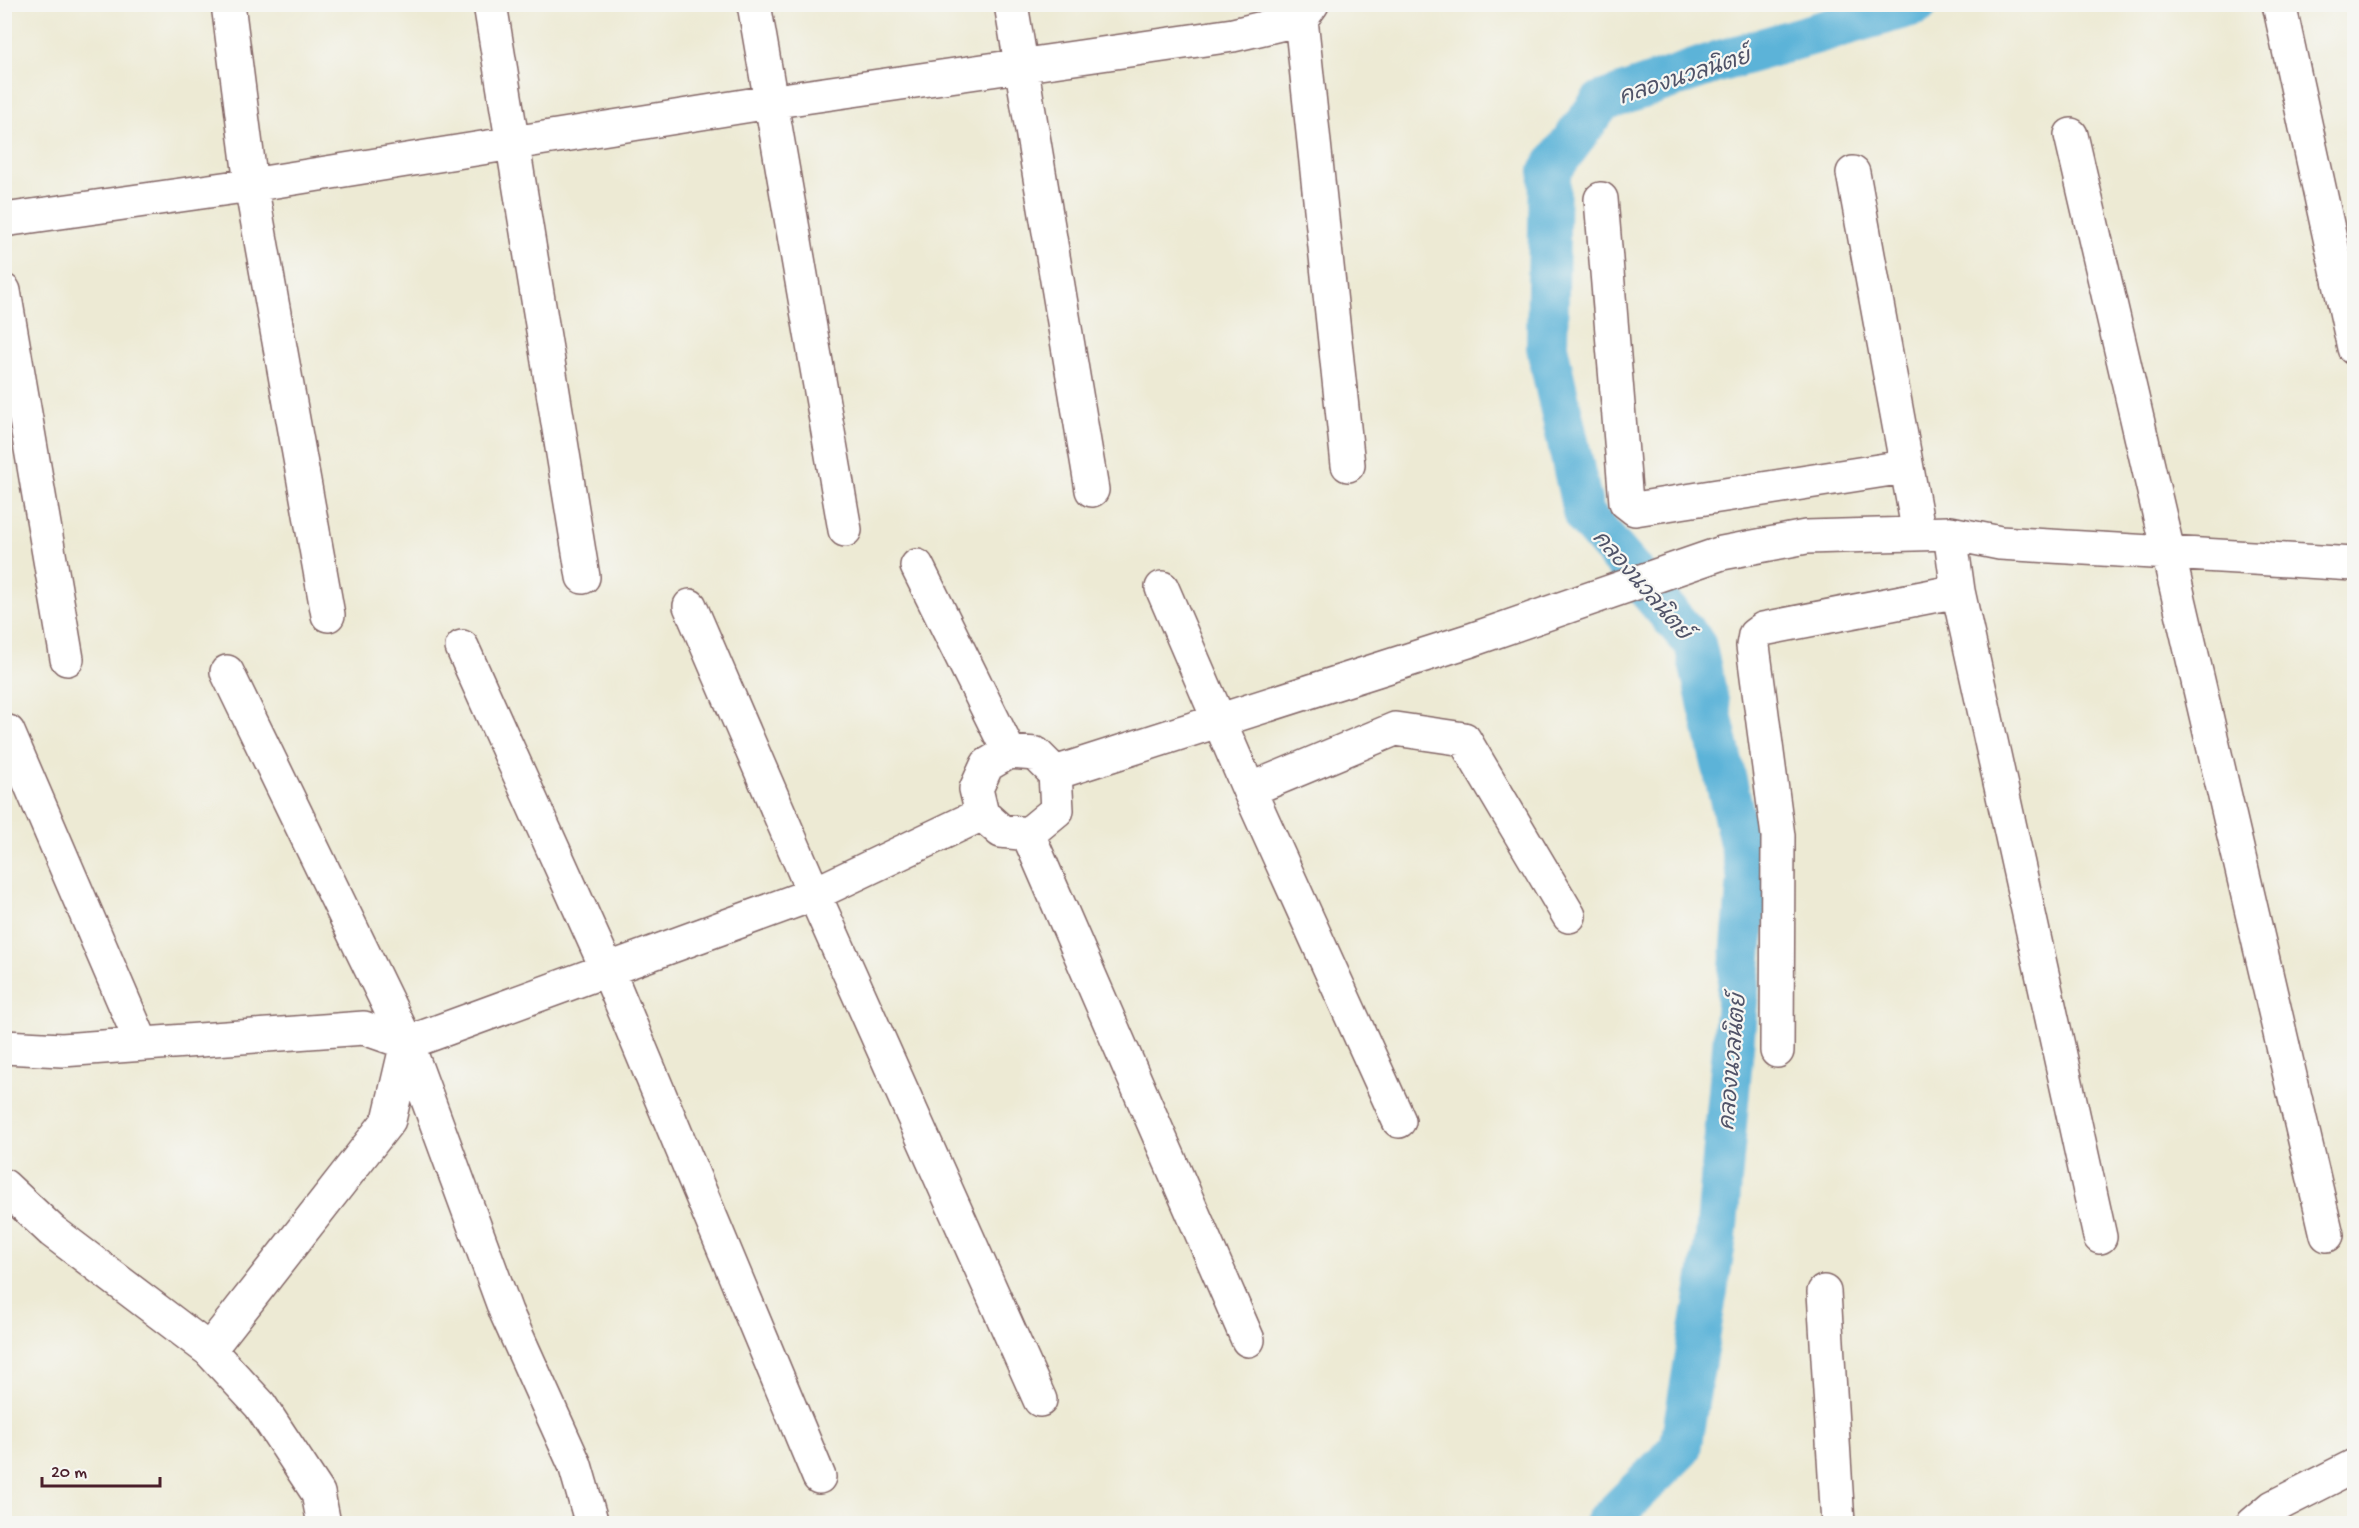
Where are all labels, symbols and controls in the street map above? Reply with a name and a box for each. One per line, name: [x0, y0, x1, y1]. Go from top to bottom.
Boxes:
water label: คลองนวลนิตย์: [1615, 39, 1759, 112]
water label: คลองนวลนิตย์: [1585, 523, 1702, 651]
water label: คลองนวลนิตย์: [1711, 988, 1754, 1132]
scale bar: [42, 1450, 160, 1488]
text: 20 m: [51, 1463, 87, 1484]

